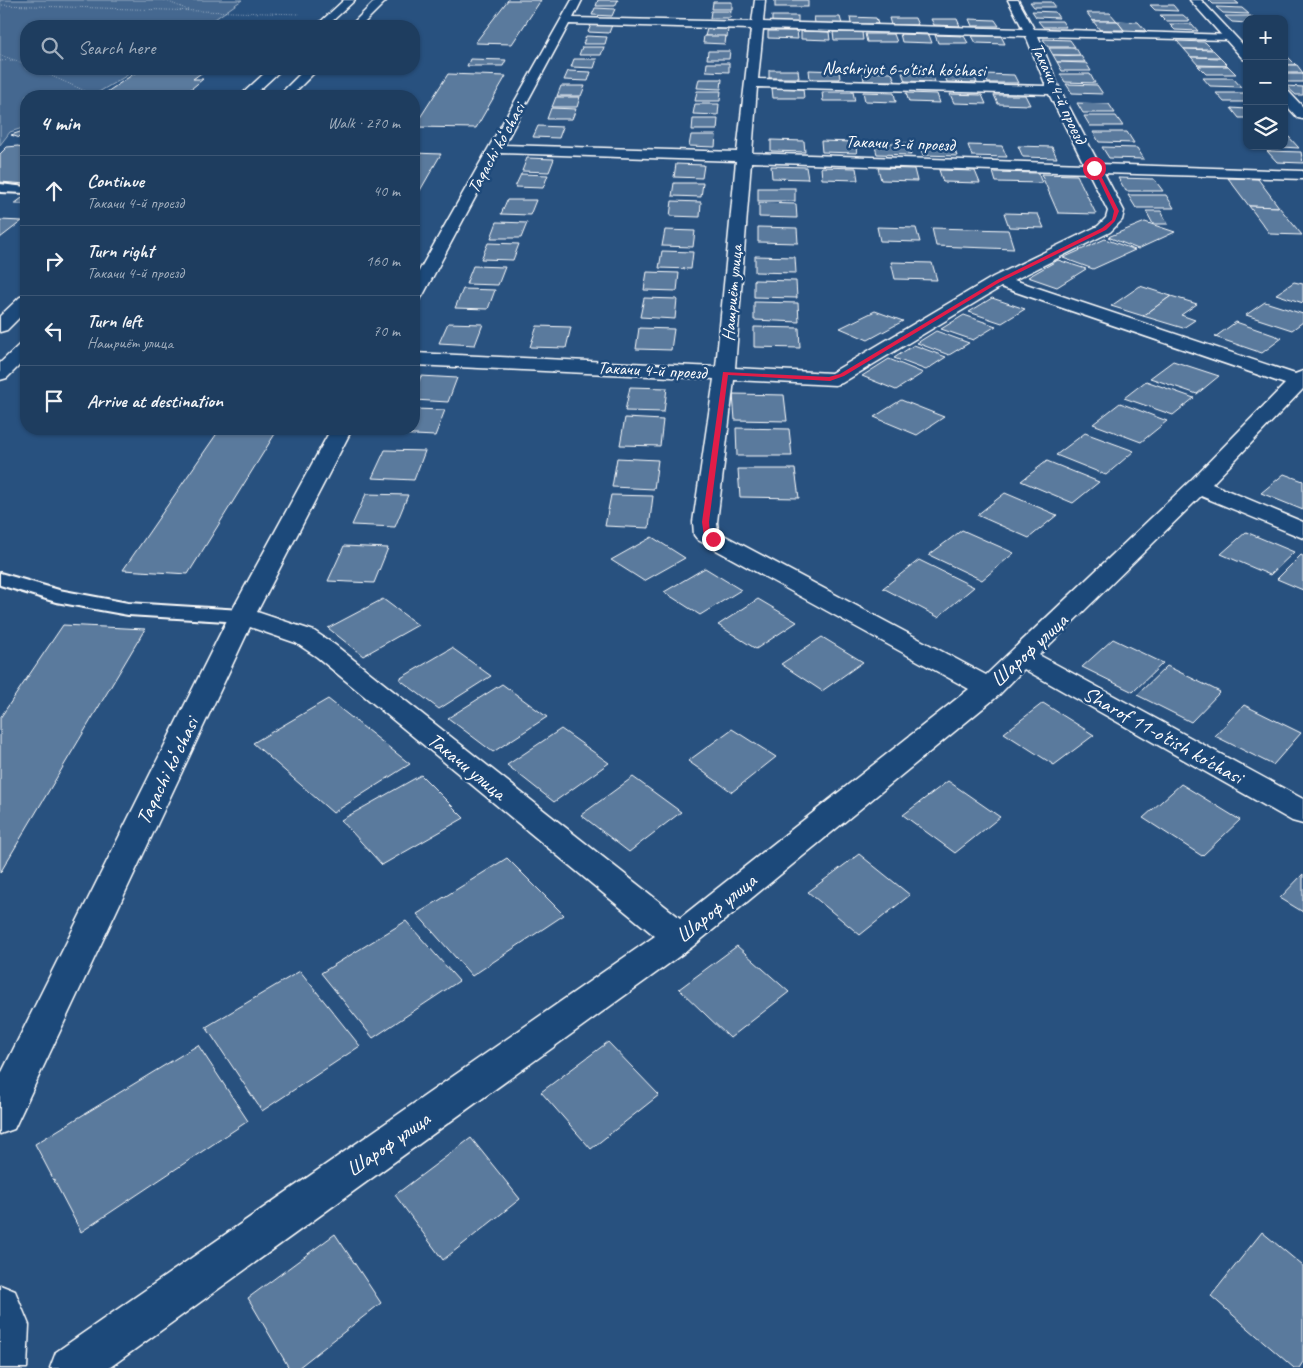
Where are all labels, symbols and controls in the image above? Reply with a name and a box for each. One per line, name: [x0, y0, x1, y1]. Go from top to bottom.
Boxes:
map controls: [1243, 15, 1288, 150]
button: +: [1243, 15, 1288, 60]
search box: [20, 20, 420, 75]
icon: search: [38, 34, 66, 62]
text: Search here: [78, 36, 155, 60]
street label: Такачи 4-й проезд: [1026, 39, 1093, 149]
street label: Nashriyot 6-o'tish ko'chasi: [822, 57, 988, 81]
button: −: [1243, 60, 1288, 105]
street label: Taqachi koʻchasi: [462, 97, 531, 197]
button: layers: [1243, 105, 1288, 150]
text: 4 min: [40, 110, 80, 136]
text: Walk · 270 m: [328, 113, 400, 133]
street label: Такачи 3-й проезд: [845, 130, 956, 156]
route start: [1083, 157, 1106, 180]
text: Continue: [87, 169, 144, 193]
icon: ahead: [40, 177, 68, 205]
text: 40 m: [373, 181, 400, 201]
text: Такачи 4-й проезд: [87, 193, 184, 213]
text: Turn right: [87, 239, 154, 263]
street label: Нашриёт улица: [717, 242, 747, 342]
icon: right: [40, 247, 68, 275]
text: 160 m: [366, 251, 400, 271]
text: Такачи 4-й проезд: [87, 263, 184, 283]
text: Turn left: [87, 309, 142, 333]
icon: left: [40, 317, 68, 345]
text: 70 m: [373, 321, 400, 341]
text: Нашриёт улица: [87, 333, 173, 353]
street label: Такачи 4-й проезд: [597, 356, 709, 384]
icon: arrive: [40, 387, 68, 415]
text: Arrive at destination: [87, 389, 223, 413]
route end: [702, 528, 725, 551]
street label: Шароф улица: [985, 607, 1074, 692]
street label: Sharof 11-o'tish ko'chasi: [1078, 680, 1250, 791]
street label: Taqachi koʻchasi: [130, 710, 206, 829]
street label: Такачи улица: [422, 726, 513, 807]
street label: Шароф улица: [670, 867, 763, 948]
street label: Шароф улица: [341, 1105, 436, 1182]

